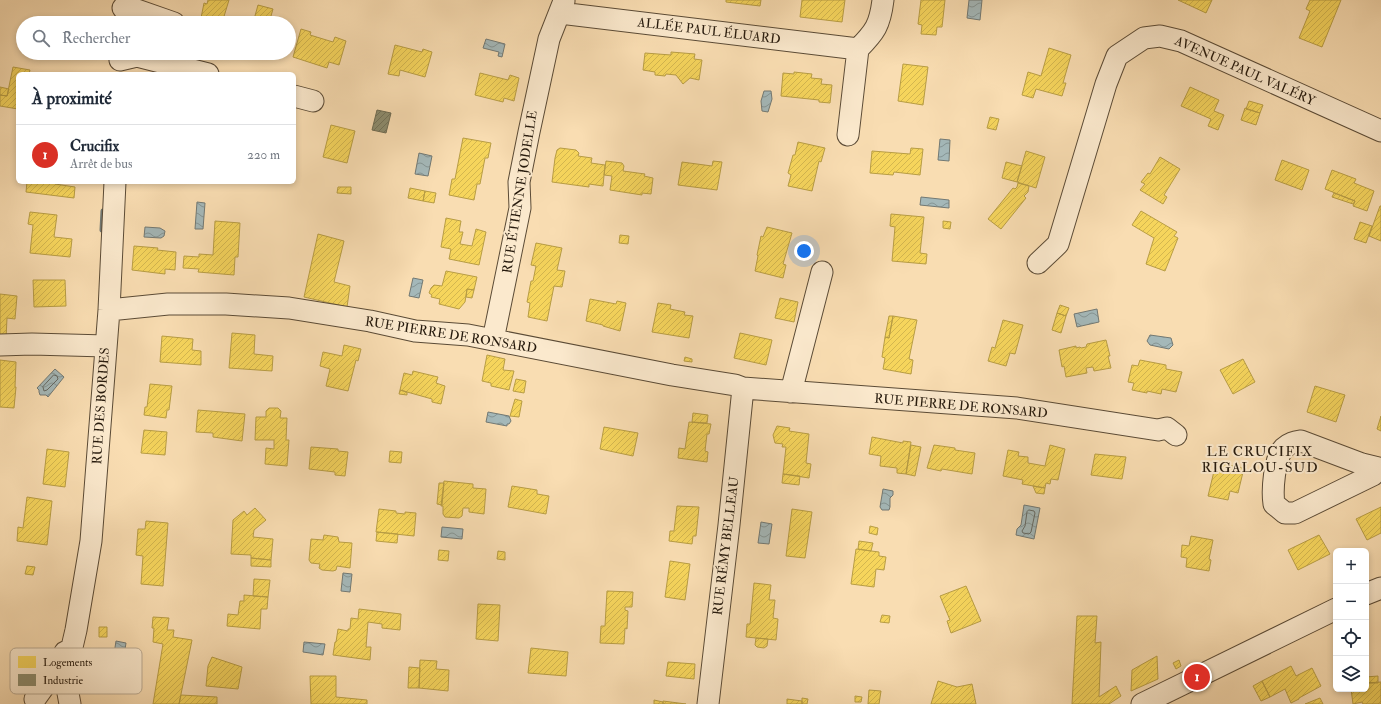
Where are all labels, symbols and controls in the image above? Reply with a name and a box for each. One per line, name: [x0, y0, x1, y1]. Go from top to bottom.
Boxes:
street label: ALLÉE PAUL ÉLUARD: [636, 13, 782, 48]
search box: [16, 16, 296, 60]
icon: search: [30, 27, 52, 49]
text: Rechercher: [62, 29, 130, 48]
street label: AVENUE PAUL VALÉRY: [1171, 31, 1319, 110]
text: À proximité: [32, 88, 112, 109]
street label: RUE ÉTIENNE JODELLE: [498, 109, 541, 275]
text: Crucifix: [70, 137, 119, 156]
text: 1: [43, 147, 47, 163]
text: 220 m: [247, 147, 280, 163]
text: Arrêt de bus: [70, 156, 132, 172]
your location: [794, 241, 814, 261]
street label: RUE PIERRE DE RONSARD: [364, 313, 538, 357]
street label: RUE DES BORDES: [89, 347, 113, 465]
street label: RUE PIERRE DE RONSARD: [874, 390, 1048, 422]
district label: LE CRUCIFIX RIGALOU-SUD: [1201, 443, 1319, 476]
street label: RUE RÉMY BELLEAU: [709, 475, 742, 616]
map controls: [1333, 548, 1369, 692]
button: +: [1333, 548, 1369, 584]
button: −: [1333, 584, 1369, 620]
button: locate: [1333, 620, 1369, 656]
legend: [10, 648, 142, 694]
text: Logements: [43, 656, 93, 669]
button: layers: [1333, 656, 1369, 692]
pin: 1: [1184, 662, 1210, 692]
text: Industrie: [43, 674, 84, 687]

